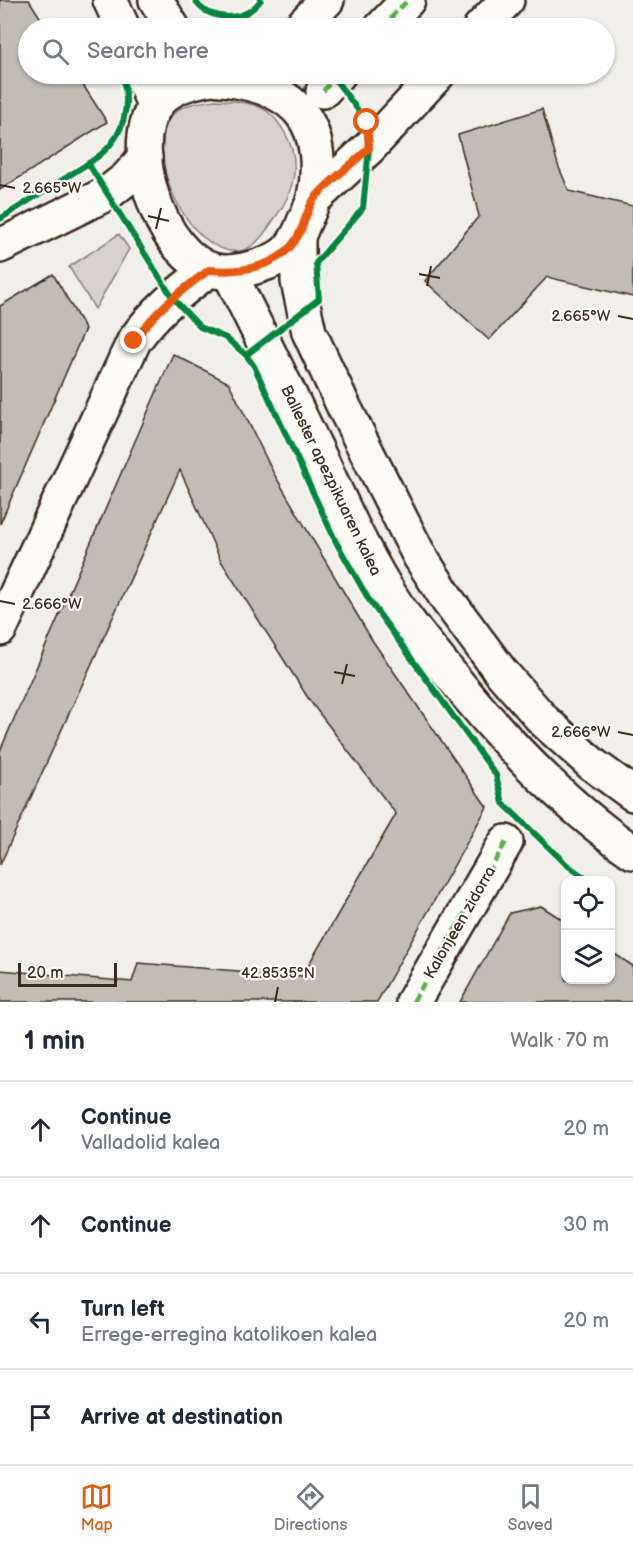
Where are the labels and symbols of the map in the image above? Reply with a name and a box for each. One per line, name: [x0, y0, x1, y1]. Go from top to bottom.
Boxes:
route start: [353, 108, 379, 134]
text: 2.665°W: [22, 179, 82, 198]
text: 2.665°W: [551, 307, 611, 326]
route end: [120, 327, 146, 353]
street label: Ballester apezpikuaren kalea: [276, 382, 385, 579]
text: 2.666°W: [22, 595, 82, 614]
text: 2.666°W: [551, 723, 611, 742]
street label: Kalonjeen zidorra: [420, 863, 500, 982]
scale bar: [18, 960, 117, 988]
text: 42.8535°N: [241, 964, 315, 983]

